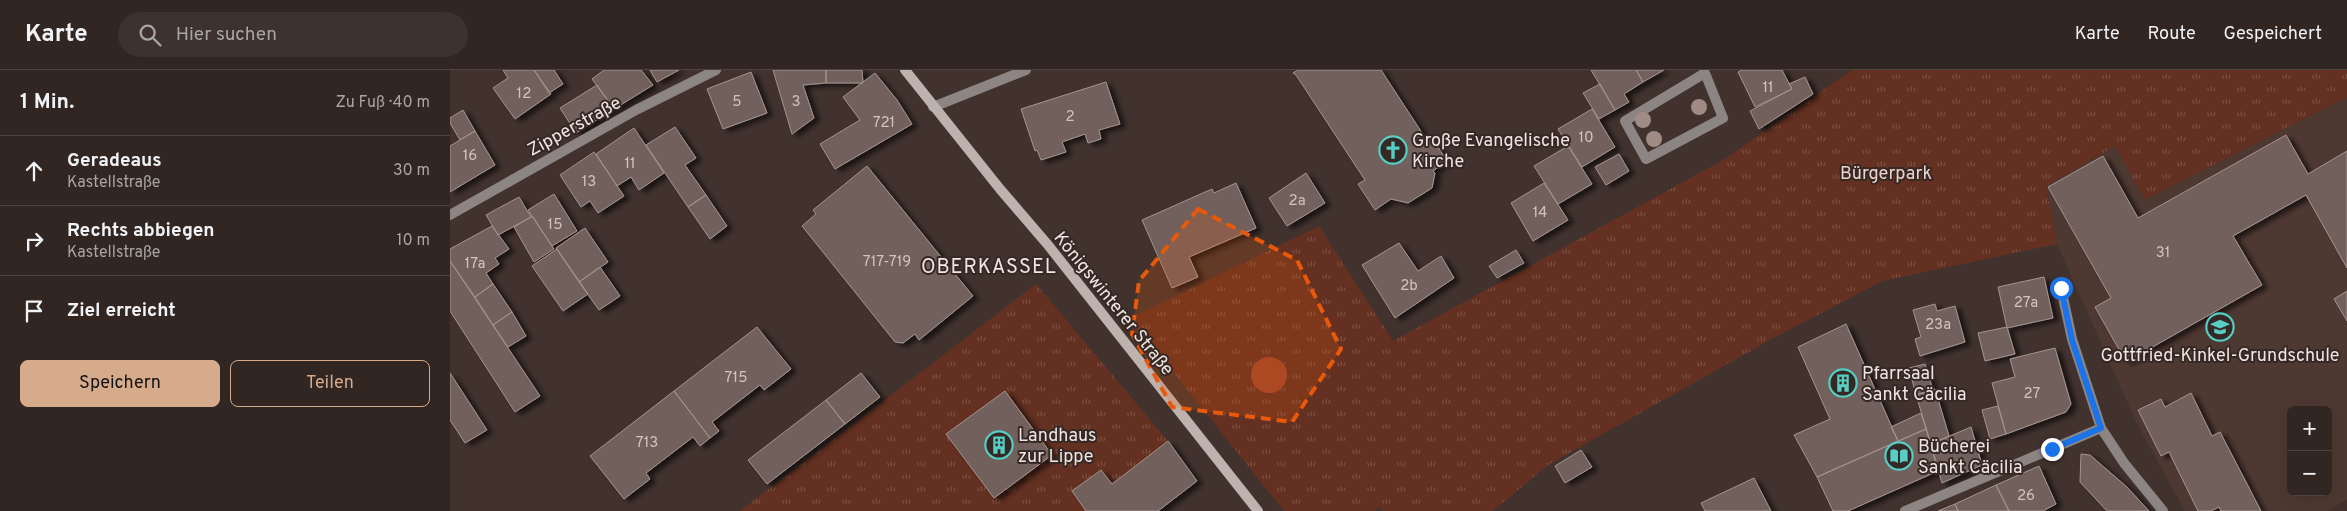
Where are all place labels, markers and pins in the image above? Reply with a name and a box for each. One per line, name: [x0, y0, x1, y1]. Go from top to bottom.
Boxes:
place label: Große Evangelische Kirche: [1412, 130, 1570, 174]
church icon: Große Evangelische Kirche: [1378, 135, 1408, 165]
school or university icon: Gottfried-Kinkel-Grundschule: [2205, 312, 2235, 342]
place label: Gottfried-Kinkel-Grundschule: [2100, 345, 2340, 368]
place label: Pfarrsaal Sankt Cäcilia: [1862, 363, 1966, 407]
building icon: Pfarrsaal Sankt Cäcilia: [1828, 368, 1858, 398]
place label: Landhaus zur Lippe: [1018, 425, 1097, 469]
building icon: Landhaus zur Lippe: [984, 430, 1014, 460]
place label: Bücherei Sankt Cäcilia: [1918, 436, 2022, 480]
library icon: Bücherei Sankt Cäcilia: [1884, 441, 1914, 471]

